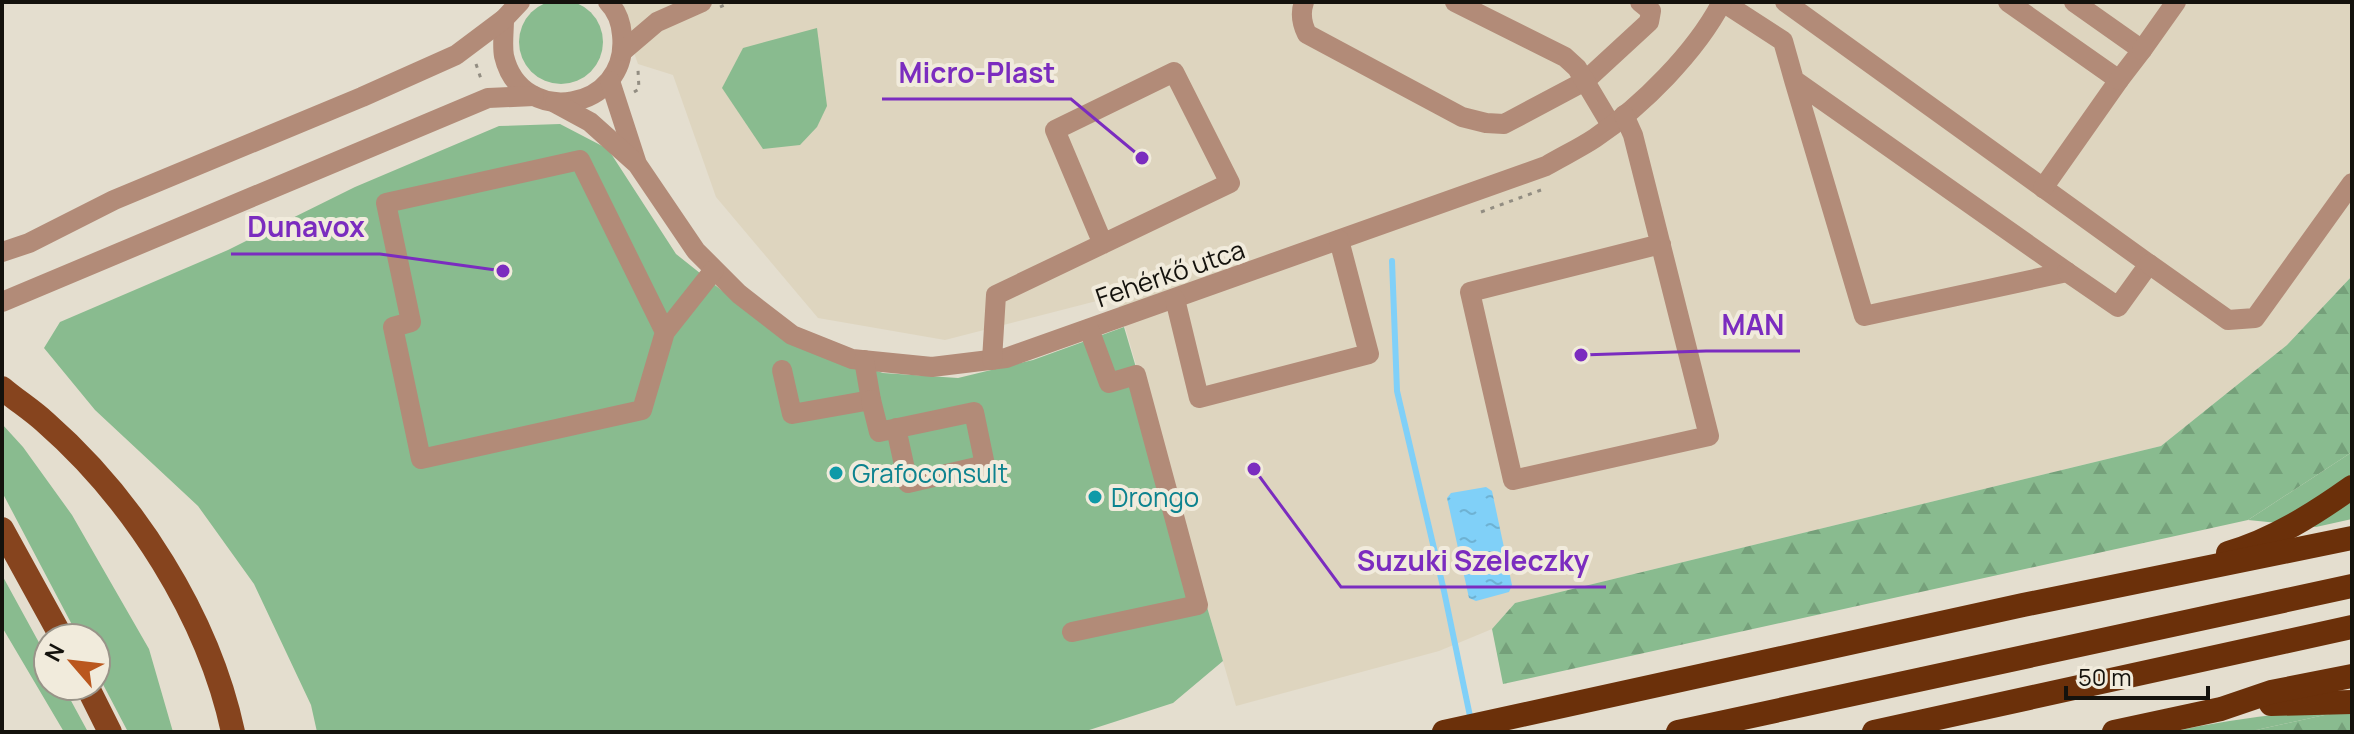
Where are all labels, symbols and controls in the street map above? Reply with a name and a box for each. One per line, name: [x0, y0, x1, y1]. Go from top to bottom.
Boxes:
callout: Micro-Plast: [882, 47, 1071, 99]
text: Micro-Plast: [898, 53, 1056, 91]
callout: Dunavox: [231, 202, 380, 254]
text: Dunavox: [247, 207, 365, 245]
street label: Fehérkő utca: [1091, 231, 1249, 315]
callout: MAN: [1706, 299, 1800, 351]
text: MAN: [1722, 305, 1784, 343]
place label: Grafoconsult: [852, 455, 1008, 491]
marker: Grafoconsult: [827, 464, 845, 482]
place label: Drongo: [1111, 479, 1199, 515]
marker: Drongo: [1086, 488, 1104, 506]
callout: Suzuki Szeleczky: [1341, 535, 1606, 587]
text: Suzuki Szeleczky: [1357, 541, 1590, 579]
north arrow: [32, 622, 112, 702]
text: N: [37, 639, 71, 667]
scale bar: [2066, 650, 2208, 700]
text: 50 m: [2078, 660, 2132, 693]

